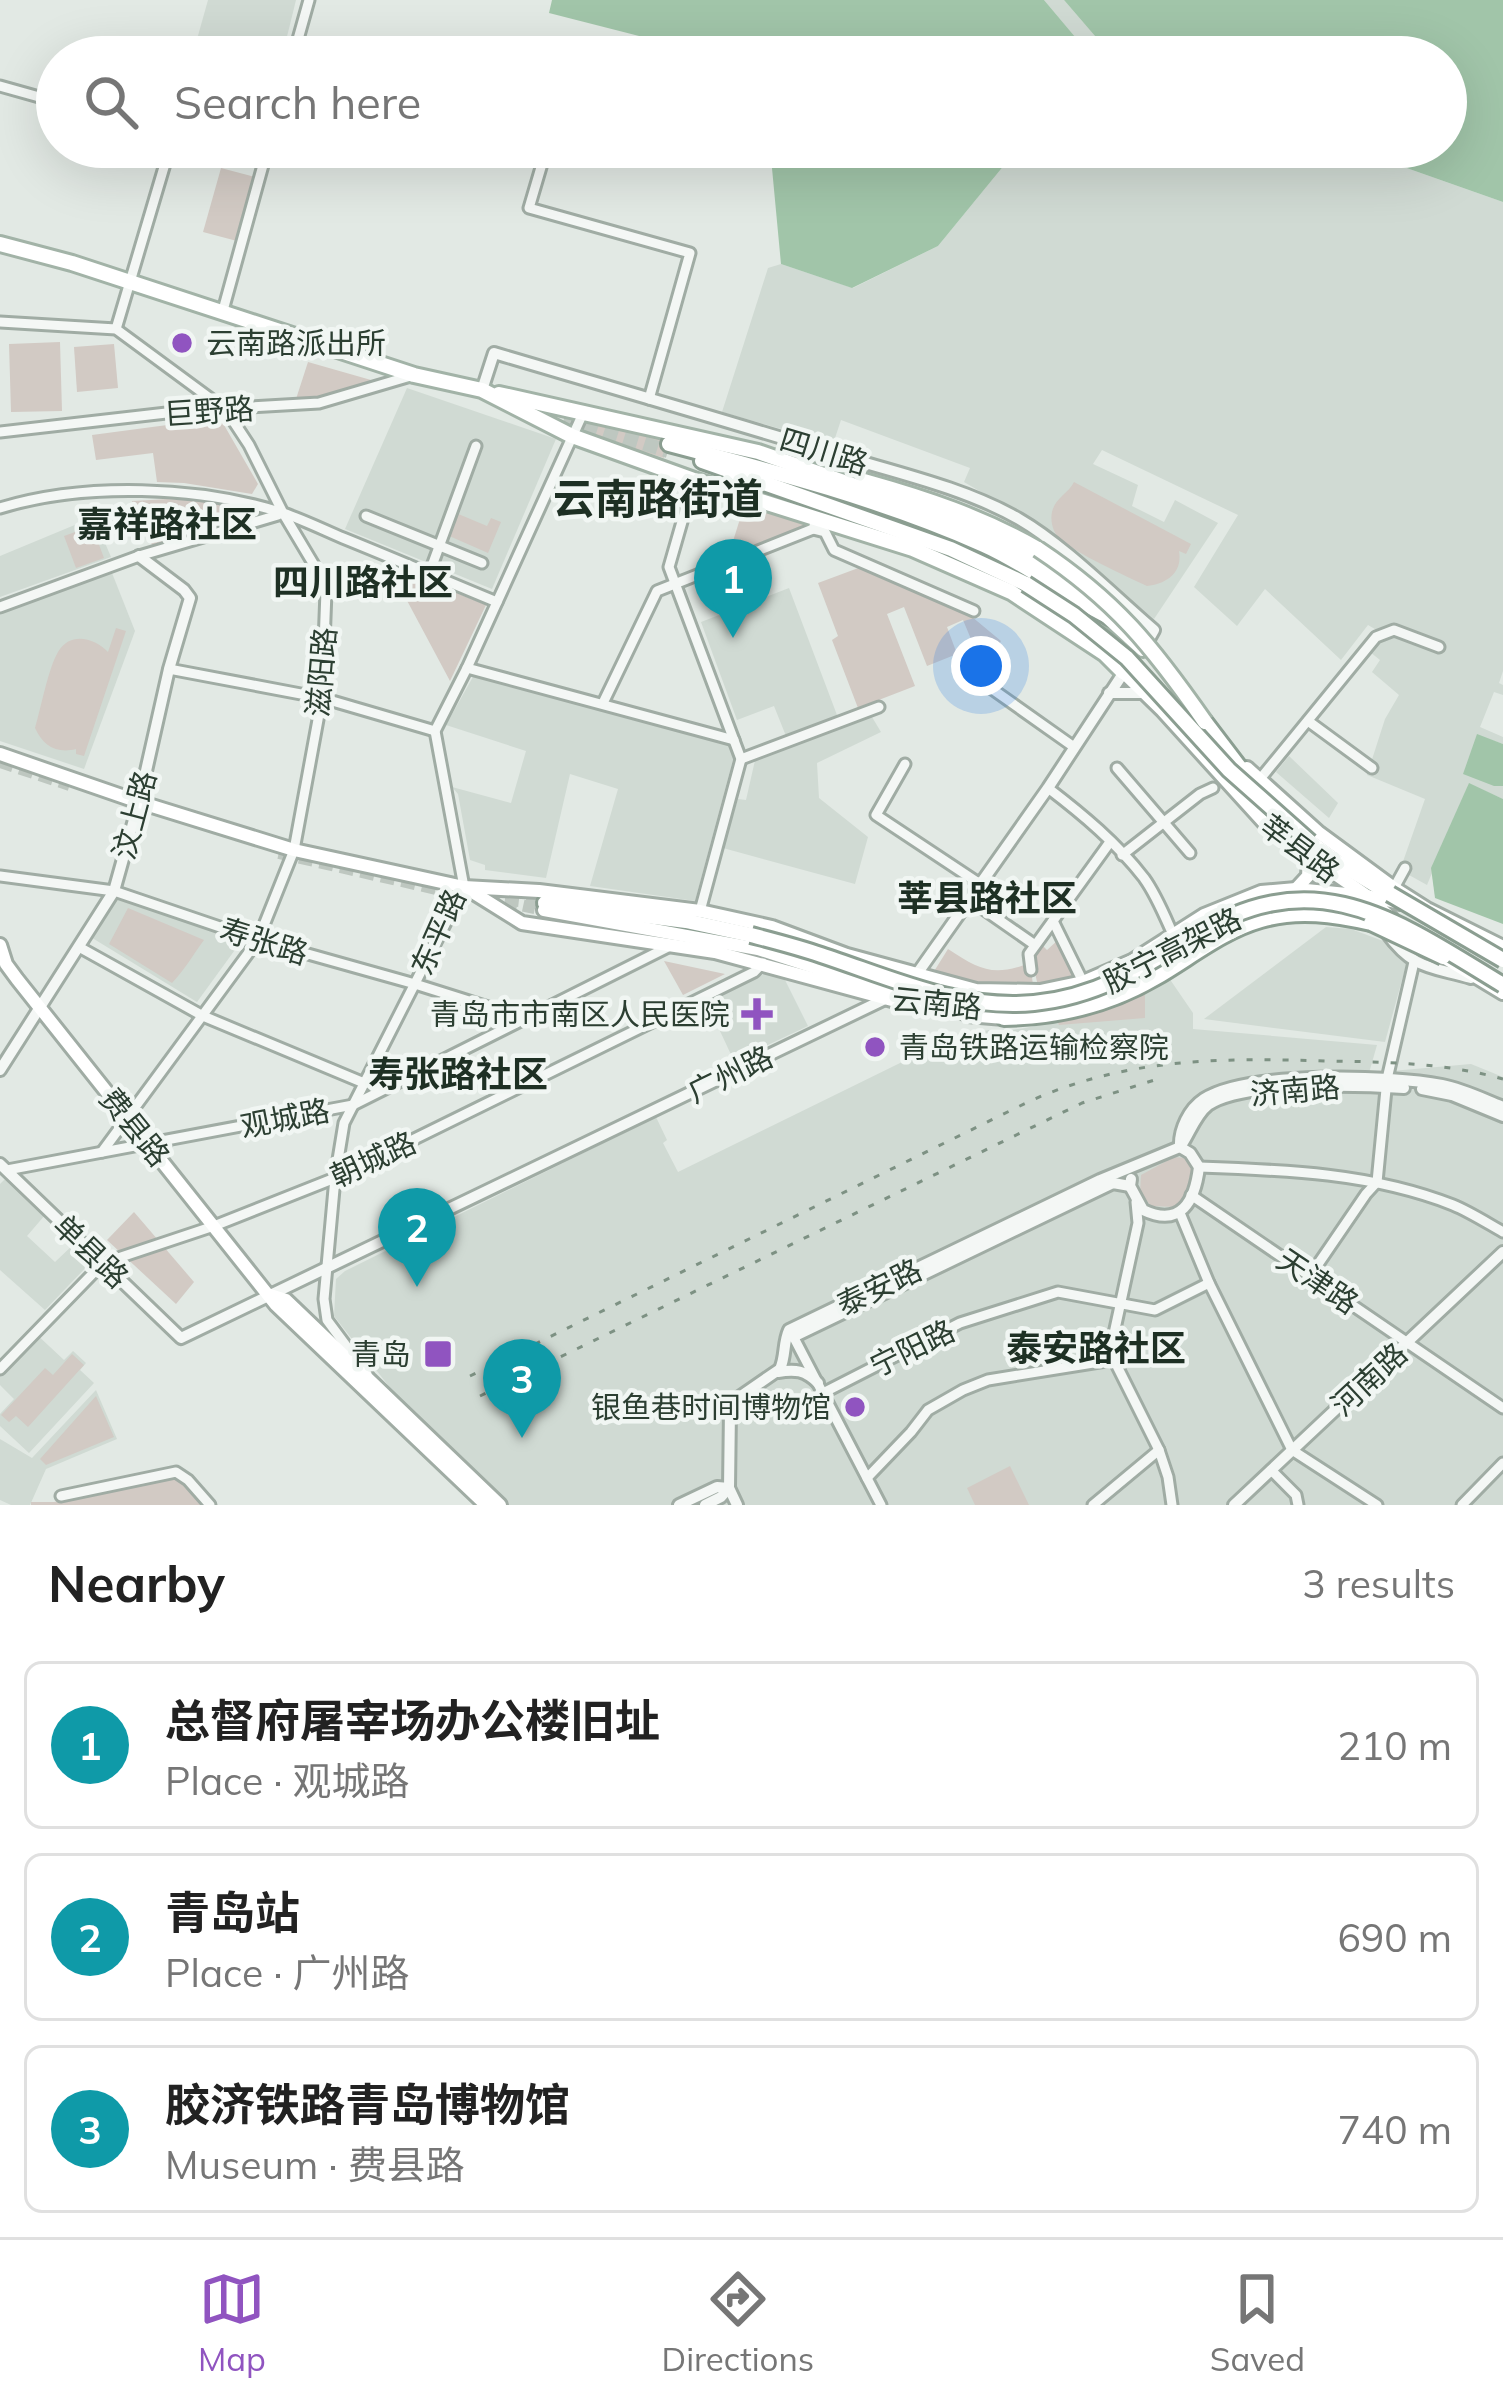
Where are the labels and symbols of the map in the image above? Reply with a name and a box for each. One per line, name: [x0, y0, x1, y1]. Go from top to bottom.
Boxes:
place label: 云南路派出所: [206, 324, 386, 362]
marker: 云南路派出所: [169, 330, 195, 356]
street label: 巨野路: [163, 389, 255, 433]
street label: 四川路: [775, 420, 873, 482]
district label: 云南路街道: [553, 472, 763, 525]
district label: 嘉祥路社区: [77, 501, 257, 546]
pin: 1: [694, 539, 772, 638]
district label: 四川路社区: [273, 559, 453, 604]
street label: 滋阳路: [298, 626, 344, 718]
your location: [951, 636, 1011, 696]
street label: 汶上路: [104, 767, 164, 863]
street label: 莘县路: [1253, 806, 1347, 890]
district label: 莘县路社区: [897, 875, 1077, 920]
street label: 东平路: [402, 883, 474, 981]
street label: 胶宁高架路: [1097, 899, 1247, 1001]
street label: 寿张路: [215, 910, 313, 972]
street label: 云南路: [890, 979, 984, 1027]
place label: 青岛市市南区人民医院: [430, 995, 730, 1033]
marker: 青岛市市南区人民医院: [741, 998, 773, 1030]
place label: 青岛铁路运输检察院: [899, 1028, 1169, 1066]
marker: 青岛铁路运输检察院: [862, 1034, 888, 1060]
street label: 广州路: [681, 1037, 779, 1111]
district label: 寿张路社区: [368, 1051, 548, 1096]
street label: 济南路: [1249, 1067, 1341, 1113]
street label: 费县路: [92, 1080, 178, 1174]
street label: 观城路: [237, 1091, 333, 1145]
street label: 朝城路: [324, 1123, 422, 1195]
pin: 2: [378, 1188, 456, 1287]
street label: 单县路: [45, 1206, 137, 1296]
street label: 天津路: [1270, 1240, 1366, 1322]
street label: 泰安路: [830, 1250, 928, 1324]
street label: 宁阳路: [863, 1311, 961, 1385]
district label: 泰安路社区: [1006, 1325, 1186, 1370]
street label: 河南路: [1323, 1334, 1415, 1424]
place label: 青岛: [351, 1335, 411, 1373]
marker: 青岛: [422, 1338, 454, 1370]
pin: 3: [483, 1339, 561, 1438]
place label: 银鱼巷时间博物馆: [591, 1388, 831, 1426]
marker: 银鱼巷时间博物馆: [842, 1394, 868, 1420]

